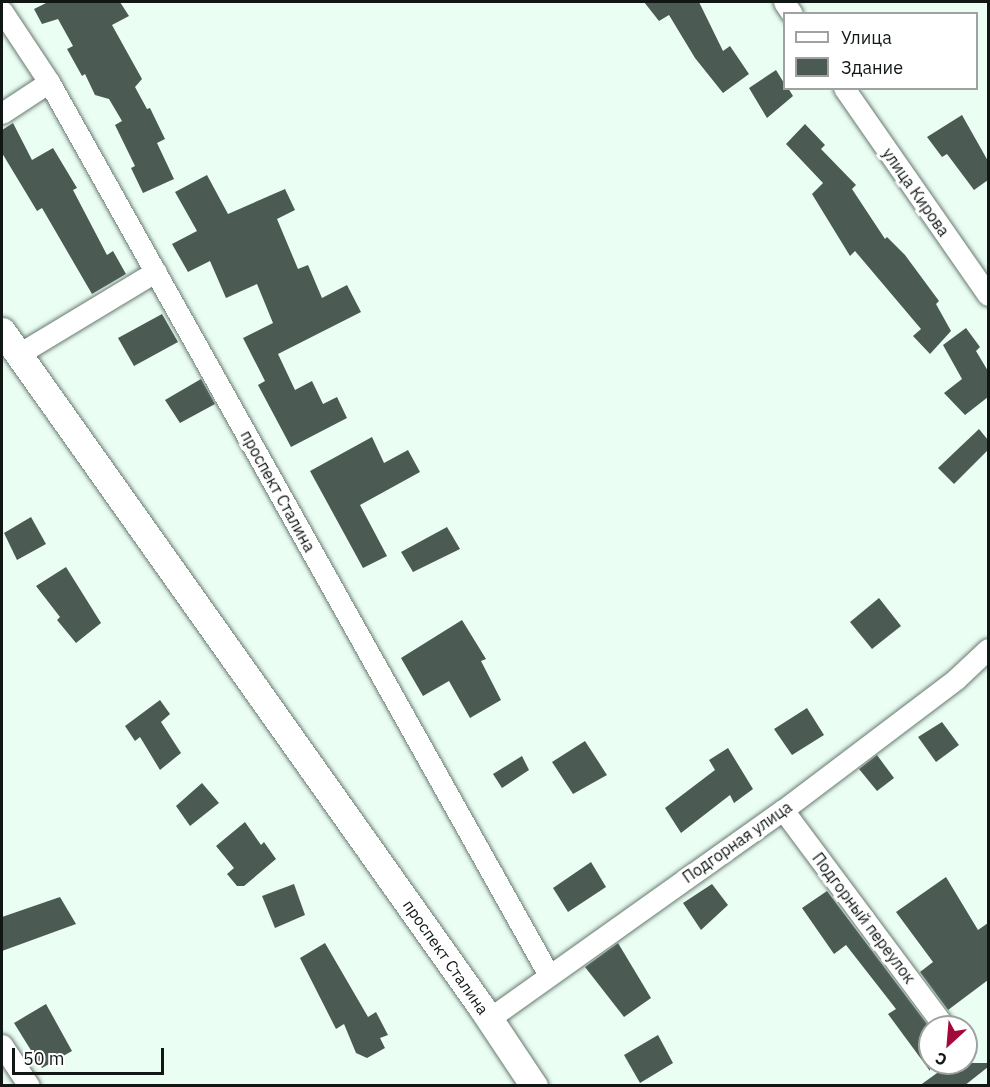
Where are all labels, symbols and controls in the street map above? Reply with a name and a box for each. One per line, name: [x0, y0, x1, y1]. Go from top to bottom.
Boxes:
legend: [783, 12, 978, 90]
text: Улица: [841, 26, 892, 49]
text: Здание: [841, 56, 903, 79]
street label: улица Кирова: [878, 144, 954, 240]
street label: проспект Сталина: [237, 427, 319, 555]
street label: Подгорная улица: [679, 797, 795, 887]
street label: Подгорный переулок: [808, 849, 920, 987]
street label: проспект Сталина: [399, 896, 493, 1018]
north arrow: [918, 1015, 978, 1075]
scale bar: [15, 1036, 166, 1074]
text: 50 m: [23, 1047, 65, 1070]
text: С: [932, 1048, 950, 1071]

